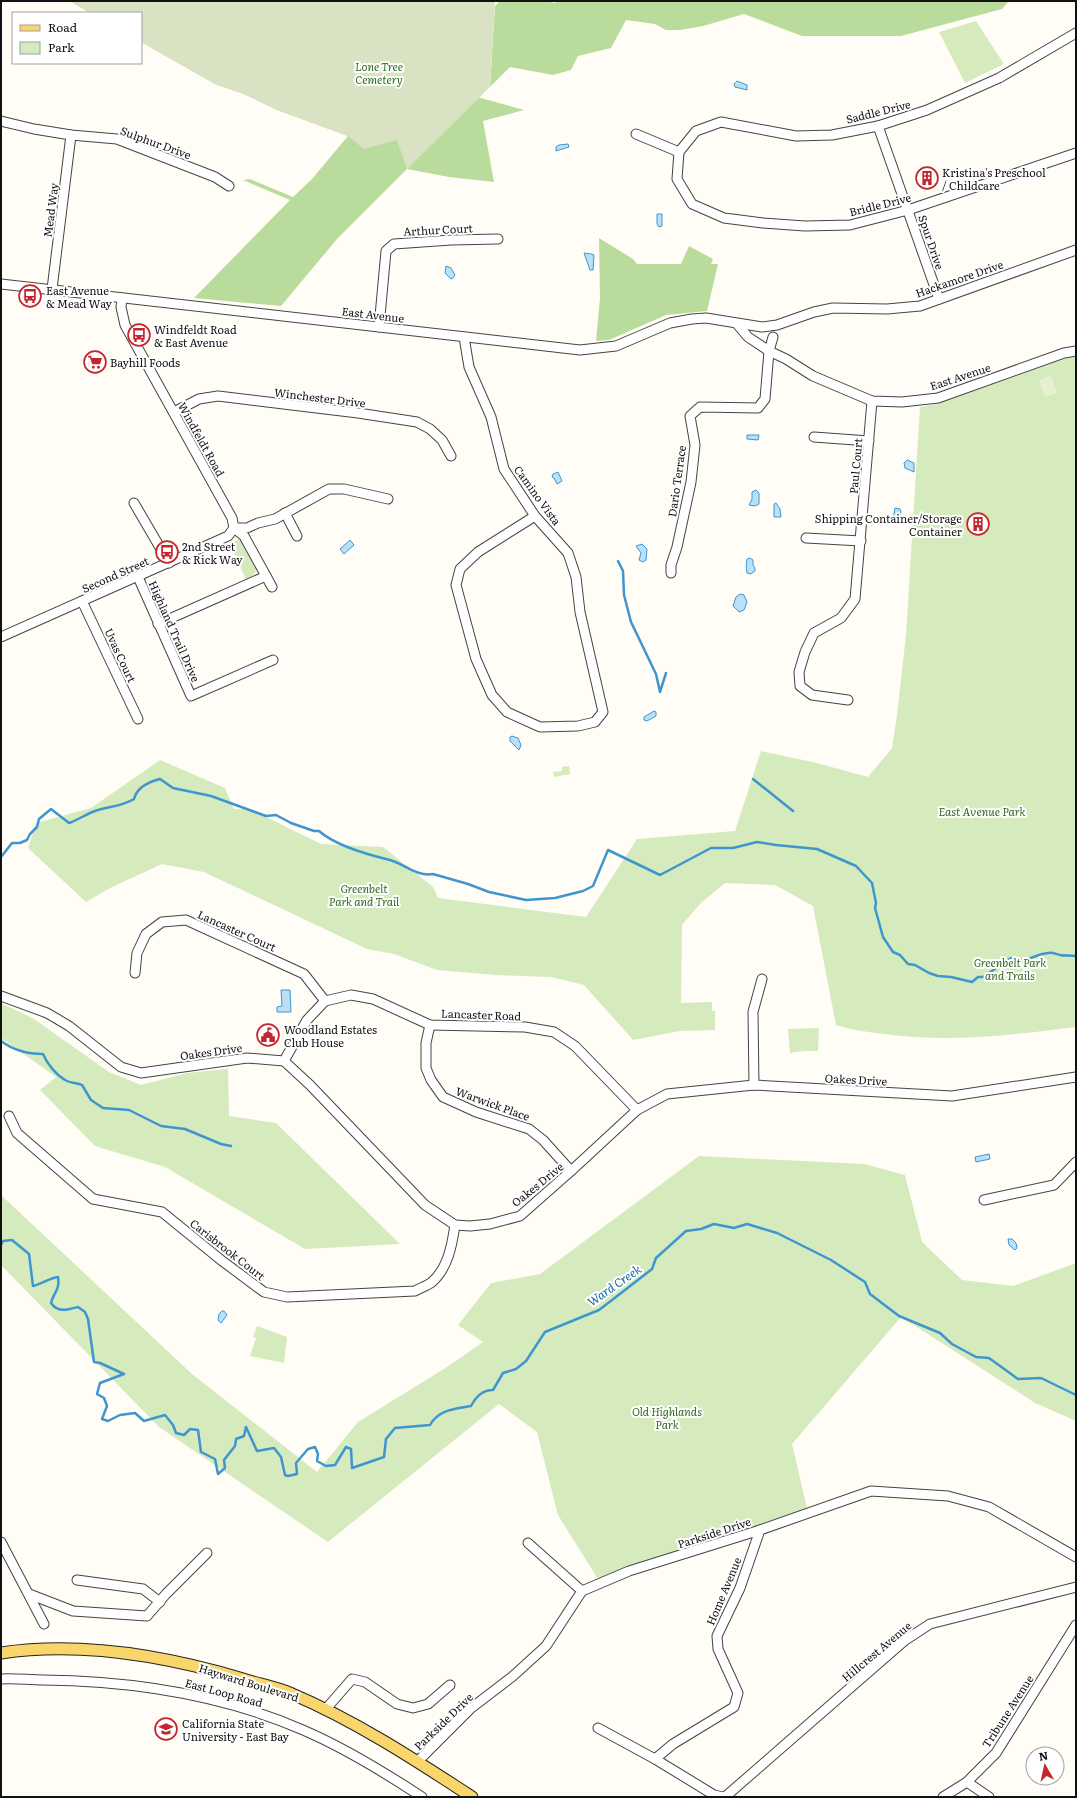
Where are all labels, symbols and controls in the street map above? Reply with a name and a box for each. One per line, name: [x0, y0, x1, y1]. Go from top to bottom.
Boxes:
legend: [12, 12, 142, 64]
text: Road: [48, 18, 78, 36]
text: Park: [48, 38, 75, 56]
park label: Lone Tree Cemetery: [355, 58, 403, 87]
street label: Saddle Drive: [844, 95, 912, 127]
street label: Sulphur Drive: [119, 122, 194, 162]
place label: Kristina's Preschool / Childcare: [942, 164, 1046, 193]
building icon: Kristina's Preschool / Childcare: [914, 165, 940, 191]
street label: Mead Way: [39, 181, 61, 238]
street label: Bridle Drive: [847, 189, 913, 219]
street label: Spur Drive: [915, 213, 949, 272]
street label: Arthur Court: [403, 219, 474, 239]
street label: Hackamore Drive: [913, 255, 1005, 301]
place label: East Avenue & Mead Way: [46, 282, 113, 311]
bus stop icon: East Avenue & Mead Way: [17, 283, 43, 309]
street label: East Avenue: [341, 302, 406, 326]
place label: Windfeldt Road & East Avenue: [154, 321, 237, 350]
bus stop icon: Windfeldt Road & East Avenue: [126, 322, 152, 348]
supermarket icon: Bayhill Foods: [82, 349, 108, 375]
place label: Bayhill Foods: [110, 354, 180, 370]
street label: East Avenue: [928, 359, 993, 393]
street label: Winchester Drive: [273, 383, 367, 411]
street label: Windfeldt Road: [175, 399, 229, 479]
street label: Paul Court: [845, 437, 865, 495]
street label: Dario Terrace: [663, 444, 689, 518]
street label: Camino Vista: [511, 462, 565, 528]
place label: Shipping Container/Storage Container: [815, 510, 963, 539]
building icon: Shipping Container/Storage Container: [965, 511, 991, 537]
place label: 2nd Street & Rick Way: [182, 538, 243, 567]
bus stop icon: 2nd Street & Rick Way: [154, 539, 180, 565]
street label: Second Street: [79, 552, 151, 596]
street label: Highland Trail Drive: [145, 578, 205, 684]
street label: Uvas Court: [101, 625, 141, 685]
park label: East Avenue Park: [938, 803, 1026, 819]
park label: Greenbelt Park and Trail: [329, 880, 400, 909]
street label: Lancaster Court: [195, 906, 279, 955]
park label: Greenbelt Park and Trails: [974, 954, 1046, 983]
street label: Lancaster Road: [441, 1005, 522, 1023]
place label: Woodland Estates Club House: [284, 1021, 377, 1050]
public building icon: Woodland Estates Club House: [255, 1022, 281, 1048]
street label: Oakes Drive: [179, 1039, 243, 1063]
street label: Oakes Drive: [824, 1069, 888, 1089]
street label: Warwick Place: [454, 1082, 532, 1124]
street label: Oakes Drive: [508, 1158, 567, 1210]
street label: Carisbrook Court: [187, 1215, 269, 1284]
water label: Ward Creek: [583, 1260, 645, 1310]
park label: Old Highlands Park: [632, 1403, 702, 1432]
street label: Parkside Drive: [675, 1513, 753, 1551]
street label: Home Avenue: [701, 1554, 745, 1628]
street label: Hillcrest Avenue: [838, 1617, 914, 1685]
street label: Hayward Boulevard: [197, 1659, 301, 1705]
street label: Tribune Avenue: [977, 1671, 1037, 1751]
street label: East Loop Road: [183, 1674, 265, 1710]
street label: Parkside Drive: [410, 1689, 476, 1753]
place label: California State University - East Bay: [182, 1715, 290, 1744]
school or university icon: California State University - East Bay: [153, 1716, 179, 1742]
north arrow: [1025, 1746, 1065, 1786]
text: N: [1037, 1747, 1049, 1764]

